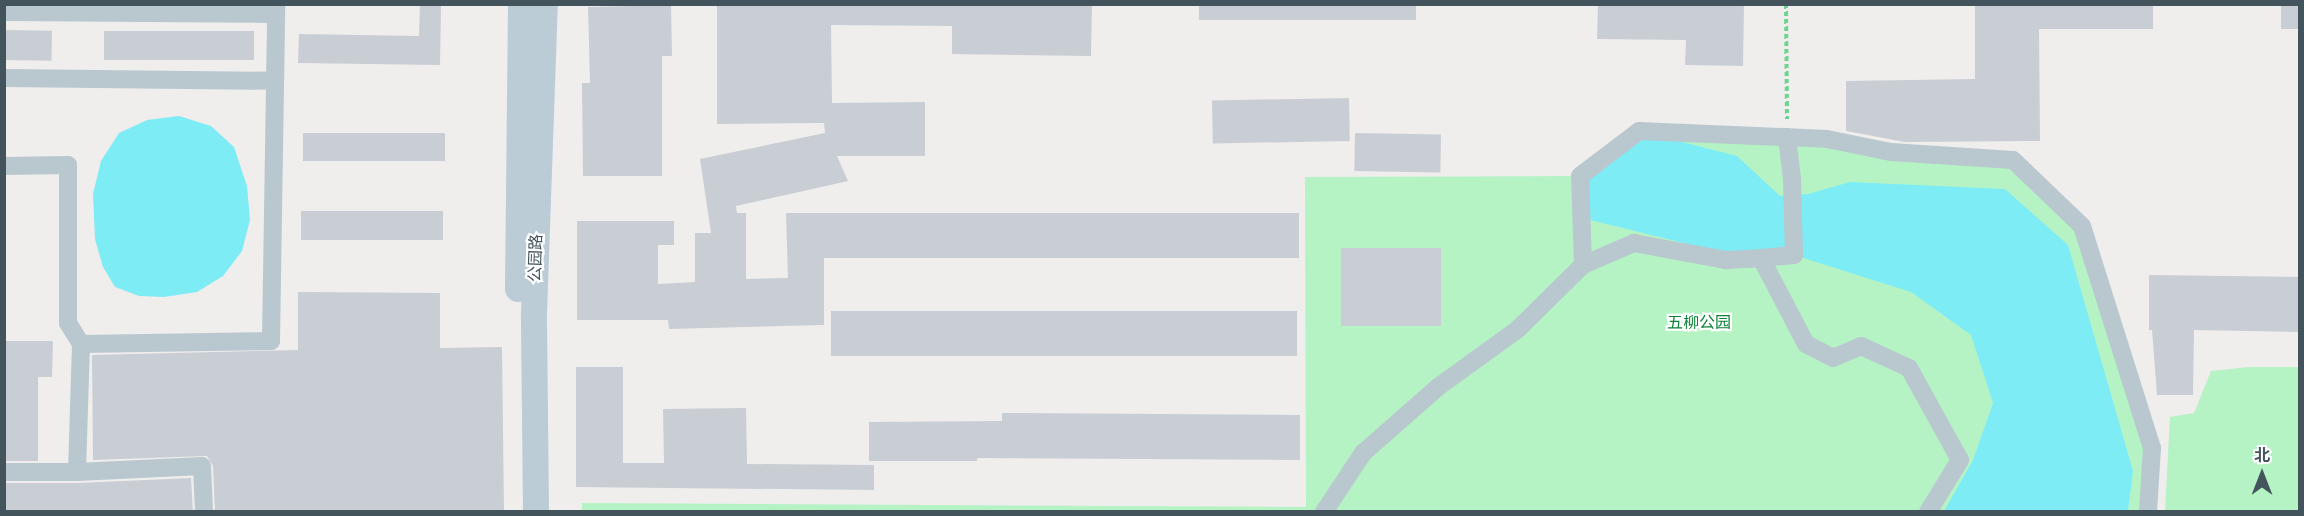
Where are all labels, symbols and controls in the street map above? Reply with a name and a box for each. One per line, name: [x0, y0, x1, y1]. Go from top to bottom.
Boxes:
street label: 公园路: [526, 234, 546, 282]
park label: 五柳公园: [1667, 313, 1731, 333]
north arrow: [2232, 444, 2292, 504]
text: 北: [2254, 445, 2270, 466]

